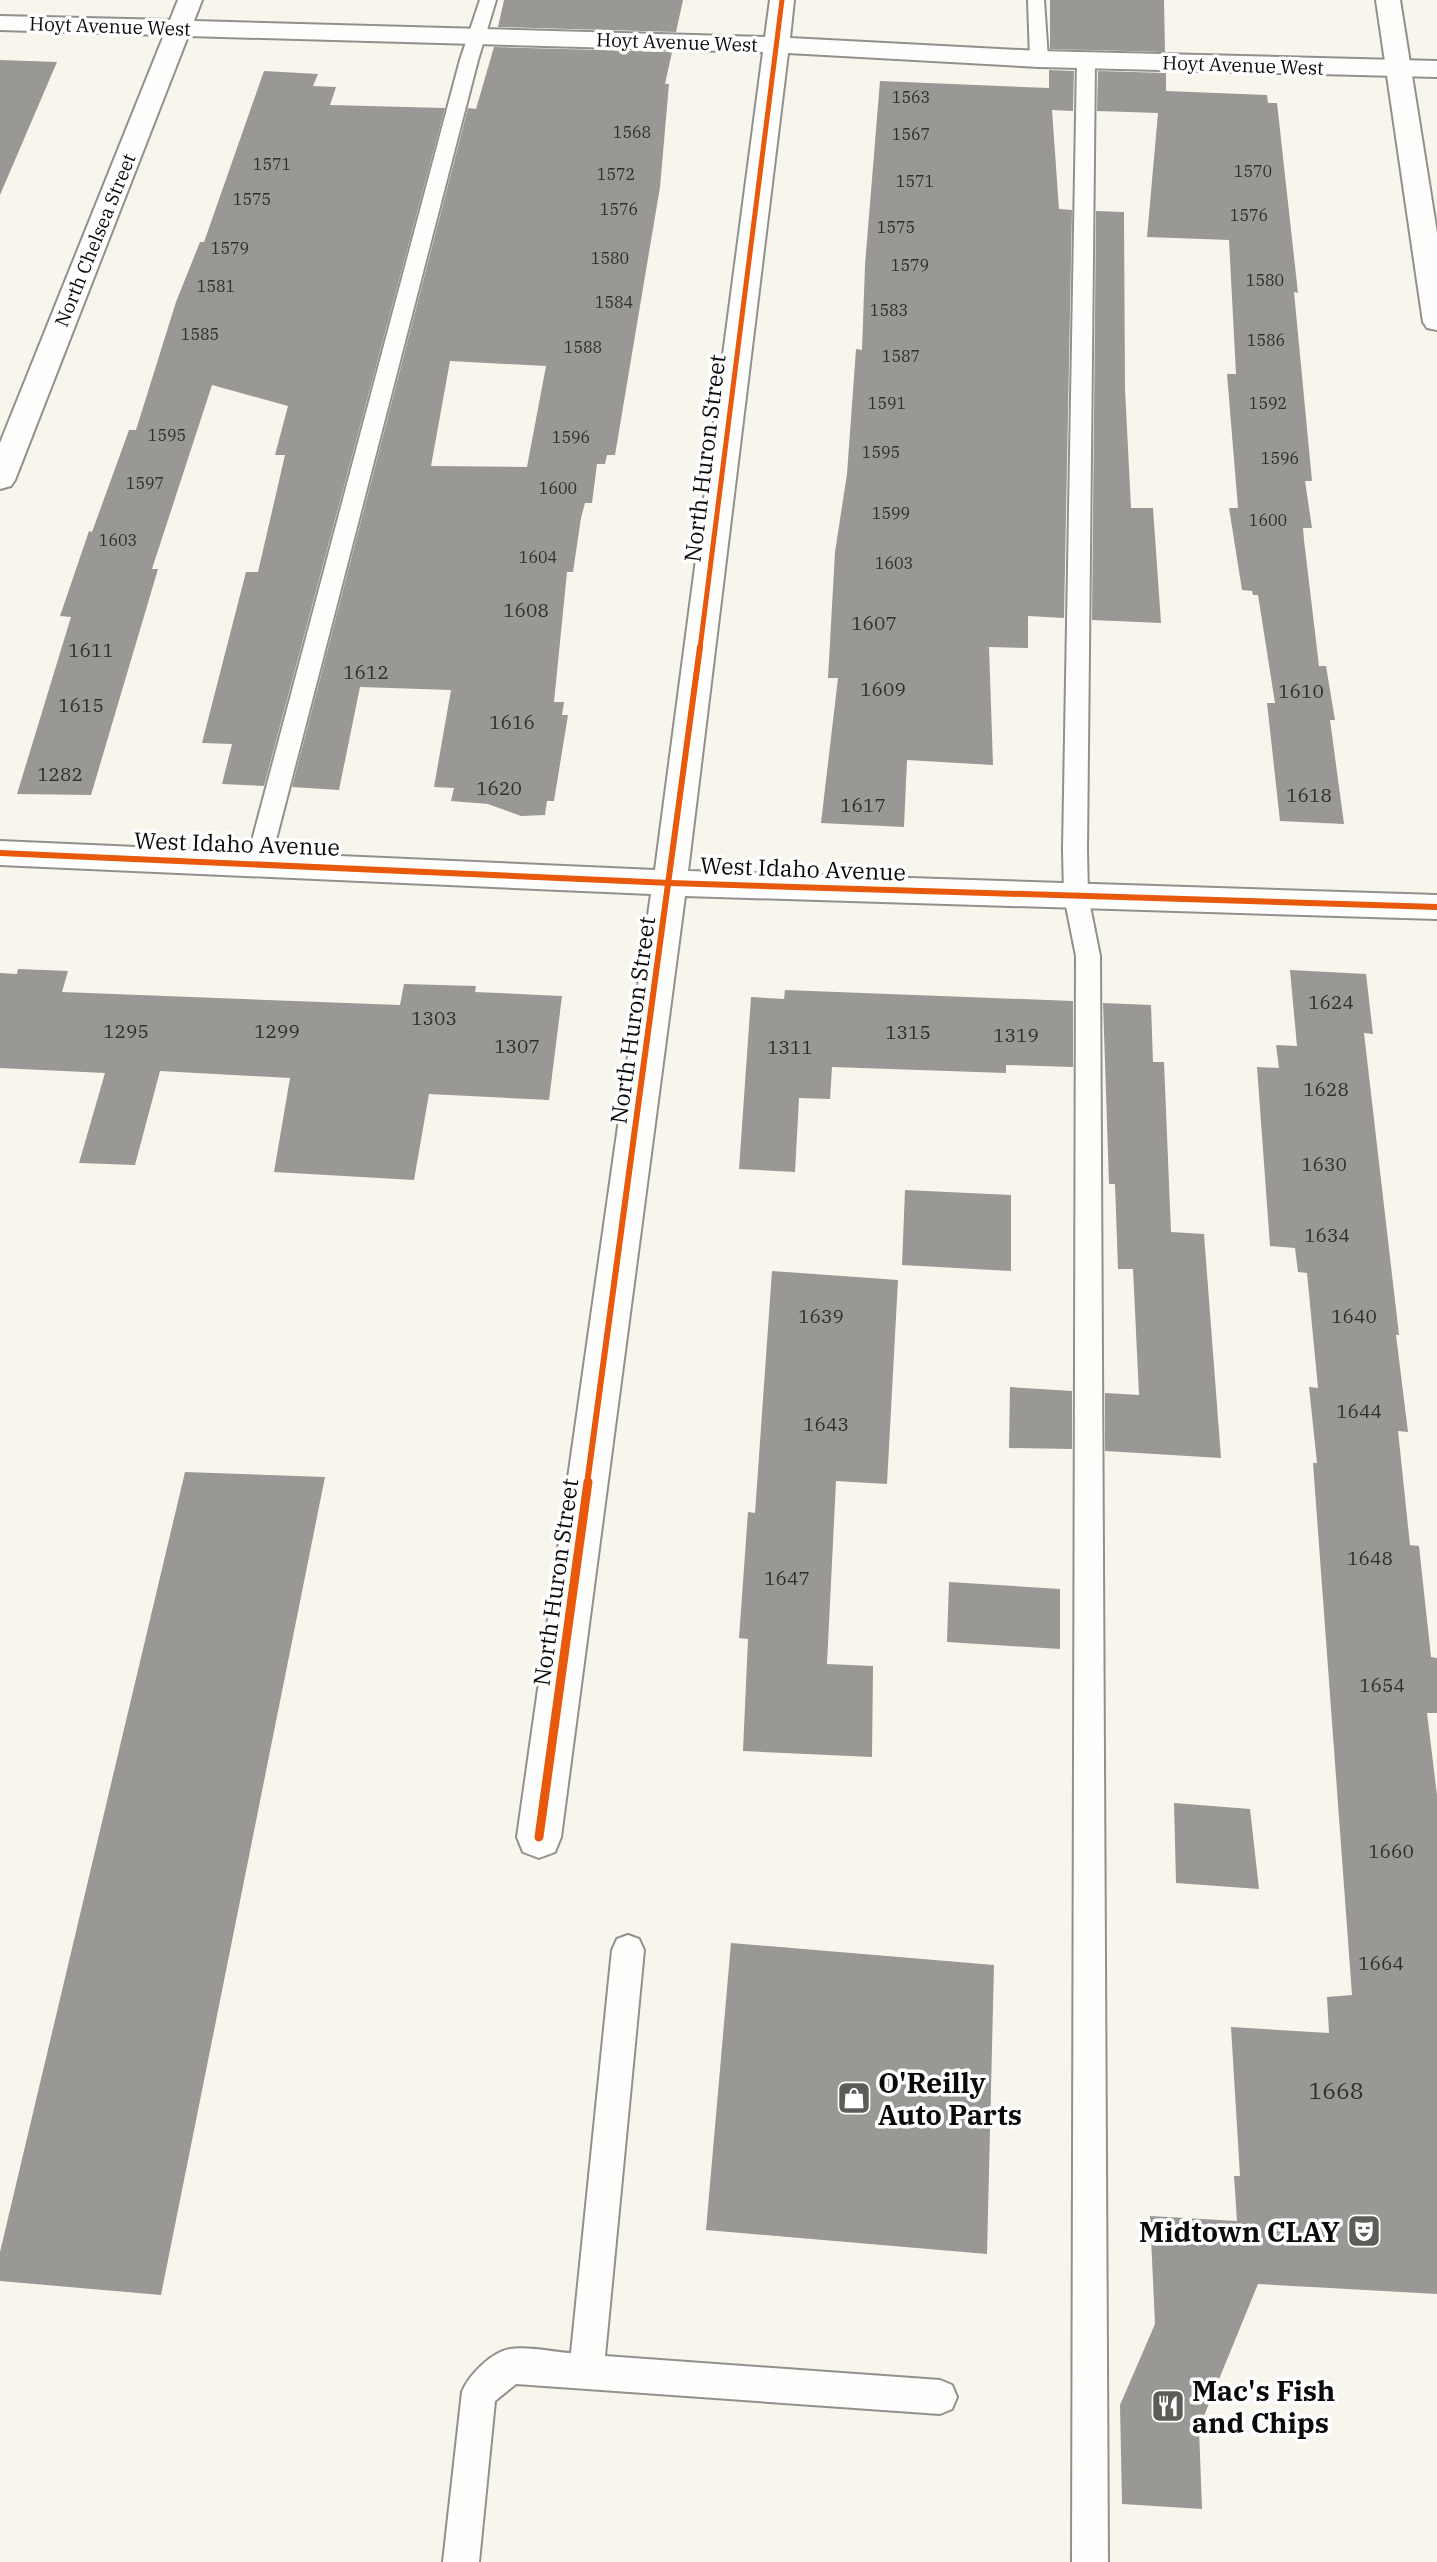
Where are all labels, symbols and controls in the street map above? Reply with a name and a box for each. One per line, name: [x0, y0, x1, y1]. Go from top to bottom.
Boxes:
street label: Hoyt Avenue West: [29, 11, 191, 41]
street label: Hoyt Avenue West: [596, 27, 758, 57]
street label: Hoyt Avenue West: [1162, 50, 1324, 80]
house number: 1563: [892, 87, 930, 107]
house number: 1568: [613, 122, 651, 142]
house number: 1567: [892, 124, 930, 144]
street label: North Chelsea Street: [49, 150, 141, 330]
house number: 1571: [253, 154, 291, 174]
house number: 1570: [1234, 161, 1272, 181]
house number: 1572: [597, 164, 635, 184]
house number: 1571: [896, 171, 934, 191]
house number: 1575: [233, 189, 271, 209]
house number: 1576: [600, 199, 638, 219]
house number: 1576: [1230, 205, 1268, 225]
house number: 1575: [877, 217, 915, 237]
house number: 1579: [211, 238, 249, 258]
house number: 1580: [591, 248, 629, 268]
house number: 1579: [891, 255, 929, 275]
house number: 1580: [1246, 270, 1284, 290]
house number: 1581: [197, 276, 235, 296]
house number: 1584: [595, 292, 633, 312]
house number: 1583: [870, 300, 908, 320]
house number: 1585: [181, 324, 219, 344]
house number: 1586: [1247, 330, 1285, 350]
house number: 1588: [564, 337, 602, 357]
house number: 1587: [882, 346, 920, 366]
street label: North Huron Street: [676, 352, 732, 564]
house number: 1591: [868, 393, 906, 413]
house number: 1592: [1249, 393, 1287, 413]
house number: 1595: [148, 425, 186, 445]
house number: 1596: [552, 427, 590, 447]
house number: 1595: [862, 442, 900, 462]
house number: 1596: [1261, 448, 1299, 468]
house number: 1597: [126, 473, 164, 493]
house number: 1600: [539, 478, 577, 498]
house number: 1599: [872, 503, 910, 523]
house number: 1600: [1249, 510, 1287, 530]
house number: 1603: [99, 530, 137, 550]
house number: 1604: [519, 547, 557, 567]
house number: 1603: [875, 553, 913, 573]
house number: 1608: [503, 598, 549, 622]
house number: 1607: [851, 611, 897, 635]
house number: 1611: [68, 638, 114, 662]
house number: 1612: [343, 660, 389, 684]
house number: 1609: [860, 677, 906, 701]
house number: 1610: [1278, 679, 1324, 703]
house number: 1615: [58, 693, 104, 717]
house number: 1616: [489, 710, 535, 734]
house number: 1282: [37, 762, 83, 786]
house number: 1620: [476, 776, 522, 800]
house number: 1618: [1286, 783, 1332, 807]
house number: 1617: [840, 793, 886, 817]
street label: West Idaho Avenue: [133, 824, 341, 862]
street label: West Idaho Avenue: [699, 849, 907, 887]
street label: North Huron Street: [603, 914, 661, 1126]
house number: 1624: [1308, 990, 1354, 1014]
house number: 1303: [411, 1006, 457, 1030]
house number: 1295: [103, 1019, 149, 1043]
house number: 1299: [254, 1019, 300, 1043]
house number: 1315: [885, 1020, 931, 1044]
house number: 1319: [993, 1023, 1039, 1047]
house number: 1307: [494, 1034, 540, 1058]
house number: 1311: [767, 1035, 813, 1059]
house number: 1628: [1303, 1077, 1349, 1101]
house number: 1630: [1301, 1152, 1347, 1176]
house number: 1634: [1304, 1223, 1350, 1247]
house number: 1639: [798, 1304, 844, 1328]
house number: 1640: [1331, 1304, 1377, 1328]
house number: 1644: [1336, 1399, 1382, 1423]
house number: 1643: [803, 1412, 849, 1436]
street label: North Huron Street: [526, 1476, 584, 1688]
house number: 1648: [1347, 1546, 1393, 1570]
house number: 1647: [764, 1566, 810, 1590]
house number: 1654: [1359, 1673, 1405, 1697]
house number: 1660: [1368, 1839, 1414, 1863]
house number: 1664: [1358, 1951, 1404, 1975]
place label: O'Reilly Auto Parts: [878, 2064, 1022, 2133]
house number: 1668: [1308, 2075, 1364, 2105]
shop icon: O'Reilly Auto Parts: [835, 2079, 873, 2117]
theatre icon: Midtown CLAY: [1345, 2212, 1383, 2250]
place label: Midtown CLAY: [1139, 2213, 1340, 2250]
place label: Mac's Fish and Chips: [1192, 2372, 1335, 2441]
restaurant icon: Mac's Fish and Chips: [1149, 2387, 1187, 2425]

